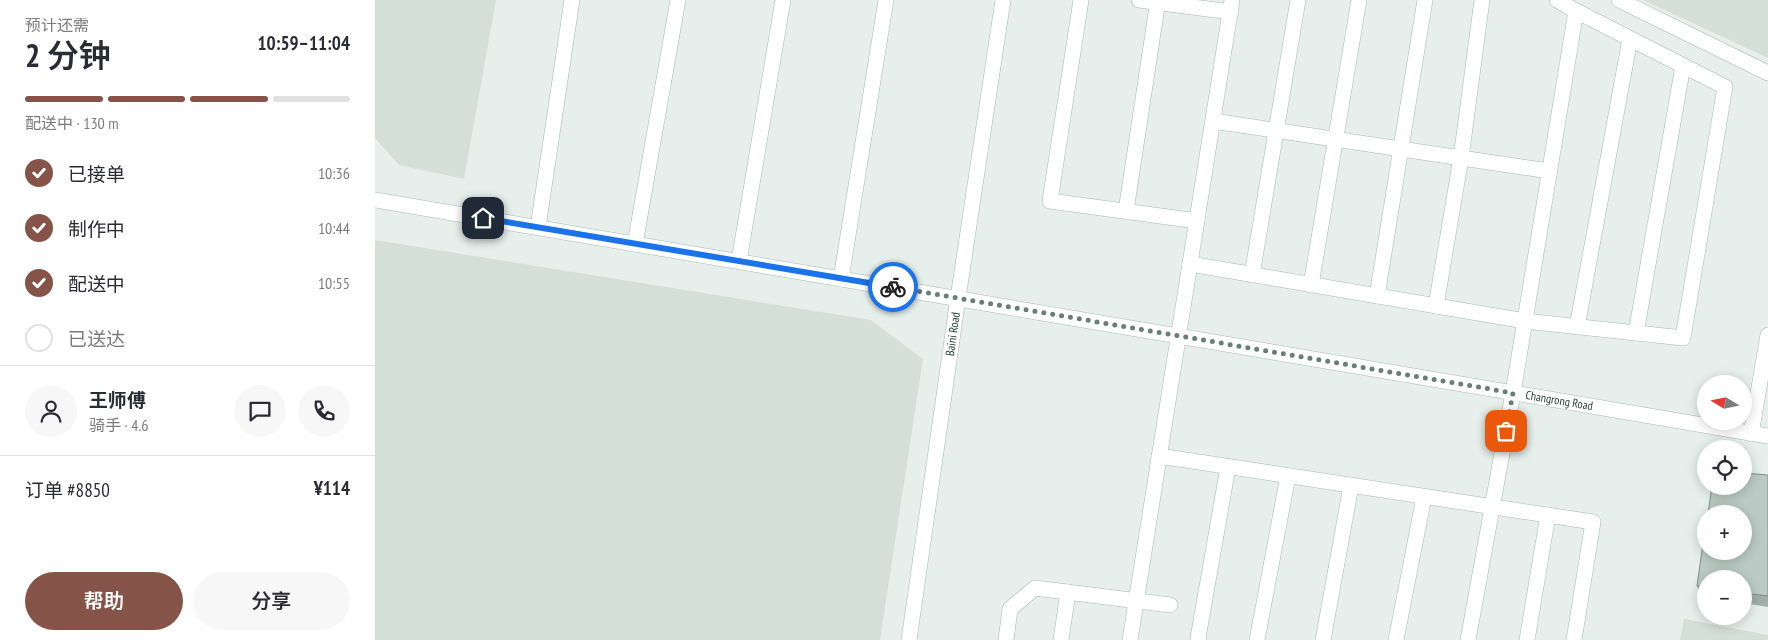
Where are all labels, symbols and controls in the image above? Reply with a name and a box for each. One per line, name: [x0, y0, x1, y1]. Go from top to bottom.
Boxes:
text: 预计还需: [25, 15, 89, 35]
text: 10:59–11:04: [257, 31, 350, 55]
text: 2 分钟: [25, 34, 111, 76]
text: 配送中 · 130 m: [25, 113, 119, 133]
icon: check: [25, 159, 53, 187]
text: 已接单: [68, 162, 125, 186]
text: 10:36: [318, 163, 350, 183]
pin: [462, 197, 504, 239]
icon: home: [469, 204, 497, 232]
icon: check: [25, 214, 53, 242]
text: 制作中: [68, 217, 125, 241]
text: 10:44: [318, 218, 350, 238]
courier: [868, 262, 918, 312]
icon: check: [25, 269, 53, 297]
text: 配送中: [68, 272, 125, 296]
text: 10:55: [318, 273, 350, 293]
icon: bike: [879, 273, 907, 301]
street label: Baini Road: [942, 311, 963, 357]
text: 已送达: [68, 327, 125, 351]
north arrow: [1697, 375, 1753, 430]
map controls: [1697, 375, 1752, 625]
button: person: [25, 385, 77, 437]
button: chat: [234, 385, 286, 437]
button: phone: [298, 385, 350, 437]
street label: Changrong Road: [1524, 387, 1594, 413]
text: 王师傅: [89, 388, 146, 412]
pin: [1485, 410, 1527, 452]
text: 骑手 · 4.6: [89, 415, 148, 435]
icon: bag: [1492, 417, 1520, 445]
button: locate: [1697, 440, 1752, 495]
text: ¥114: [314, 476, 350, 500]
text: 订单 #8850: [25, 478, 110, 502]
button: +: [1697, 505, 1752, 560]
button: −: [1697, 570, 1752, 625]
button: 帮助: [25, 572, 183, 630]
button: 分享: [193, 572, 350, 630]

